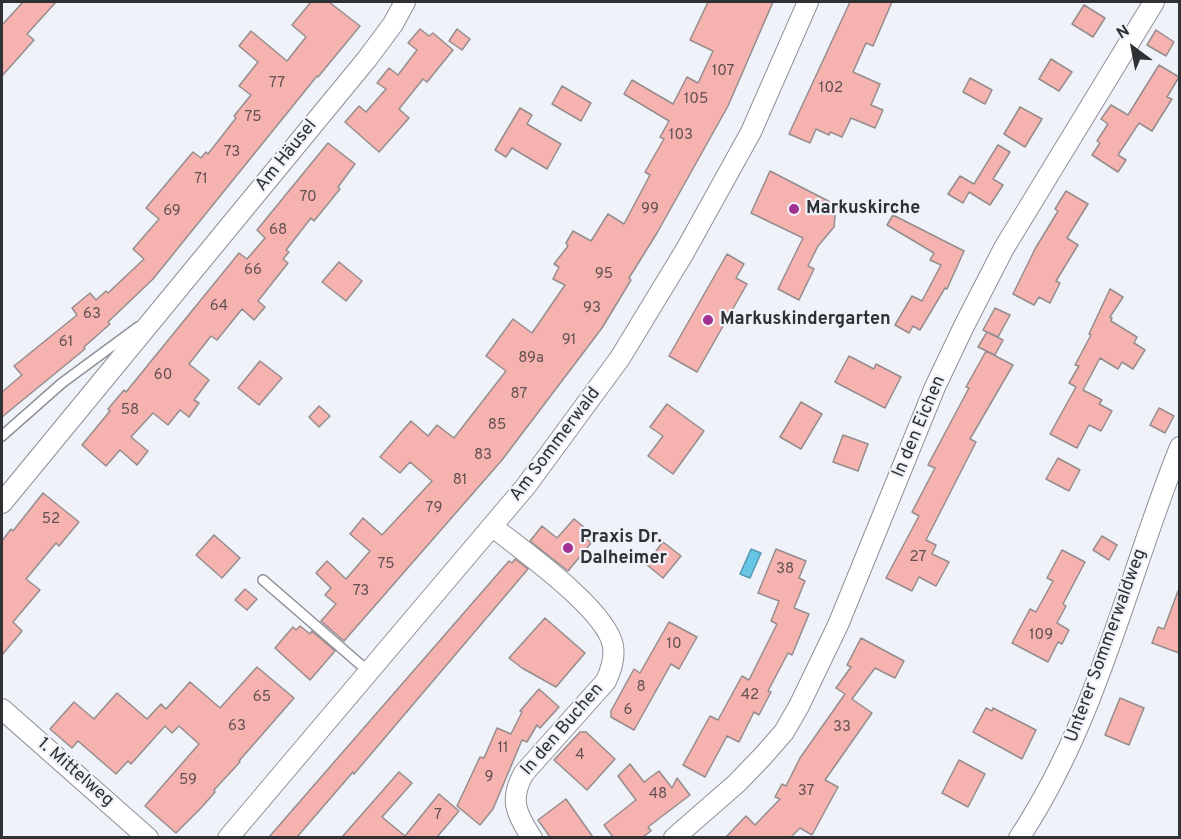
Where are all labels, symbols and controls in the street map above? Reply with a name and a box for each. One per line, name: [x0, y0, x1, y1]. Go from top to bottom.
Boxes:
north arrow: [1103, 18, 1163, 78]
text: N: [1113, 21, 1134, 44]
house number: 107: [712, 63, 734, 81]
house number: 77: [269, 75, 285, 93]
house number: 102: [819, 80, 843, 98]
house number: 105: [684, 91, 708, 109]
house number: 75: [244, 109, 262, 127]
street label: Am Häusel: [252, 116, 322, 196]
house number: 103: [669, 127, 693, 145]
house number: 73: [224, 144, 240, 162]
house number: 71: [194, 171, 208, 189]
house number: 70: [299, 189, 317, 207]
place label: Markuskirche: [806, 198, 920, 220]
house number: 99: [641, 201, 659, 219]
marker: Markuskirche: [787, 202, 801, 216]
house number: 69: [163, 203, 181, 221]
house number: 68: [269, 222, 287, 240]
house number: 66: [244, 262, 262, 280]
house number: 95: [595, 266, 613, 284]
house number: 64: [210, 298, 228, 316]
house number: 93: [583, 300, 601, 318]
house number: 63: [83, 306, 101, 324]
place label: Markuskindergarten: [720, 309, 891, 331]
marker: Markuskindergarten: [701, 313, 715, 327]
house number: 91: [562, 332, 576, 350]
house number: 61: [59, 334, 73, 352]
house number: 89a: [518, 350, 544, 368]
house number: 60: [154, 367, 172, 385]
street label: In den Eichen: [889, 373, 951, 481]
street label: Am Sommerwald: [506, 384, 606, 506]
house number: 87: [511, 386, 527, 404]
house number: 58: [121, 402, 139, 420]
house number: 85: [488, 417, 506, 435]
house number: 83: [474, 447, 492, 465]
house number: 81: [453, 472, 467, 490]
house number: 79: [426, 500, 442, 518]
house number: 52: [42, 511, 60, 529]
place label: Praxis Dr. Dalheimer: [580, 527, 667, 570]
marker: Praxis Dr. Dalheimer: [561, 541, 575, 555]
street label: Unterer Sommerwaldweg: [1062, 546, 1152, 746]
house number: 27: [910, 549, 926, 567]
house number: 75: [377, 556, 395, 574]
house number: 38: [776, 561, 794, 579]
house number: 73: [353, 583, 369, 601]
house number: 109: [1029, 627, 1053, 645]
house number: 10: [666, 636, 682, 654]
house number: 8: [636, 679, 646, 697]
street label: In den Buchen: [517, 680, 609, 780]
house number: 42: [741, 687, 759, 705]
house number: 65: [253, 689, 271, 707]
house number: 6: [624, 702, 632, 720]
house number: 63: [228, 718, 246, 736]
house number: 33: [833, 719, 851, 737]
street label: 1. Mittelweg: [32, 734, 118, 812]
house number: 11: [497, 740, 509, 758]
house number: 4: [575, 747, 585, 765]
house number: 9: [485, 769, 493, 787]
house number: 59: [179, 772, 197, 790]
house number: 37: [798, 783, 814, 801]
house number: 48: [649, 786, 667, 804]
house number: 7: [434, 807, 442, 825]

